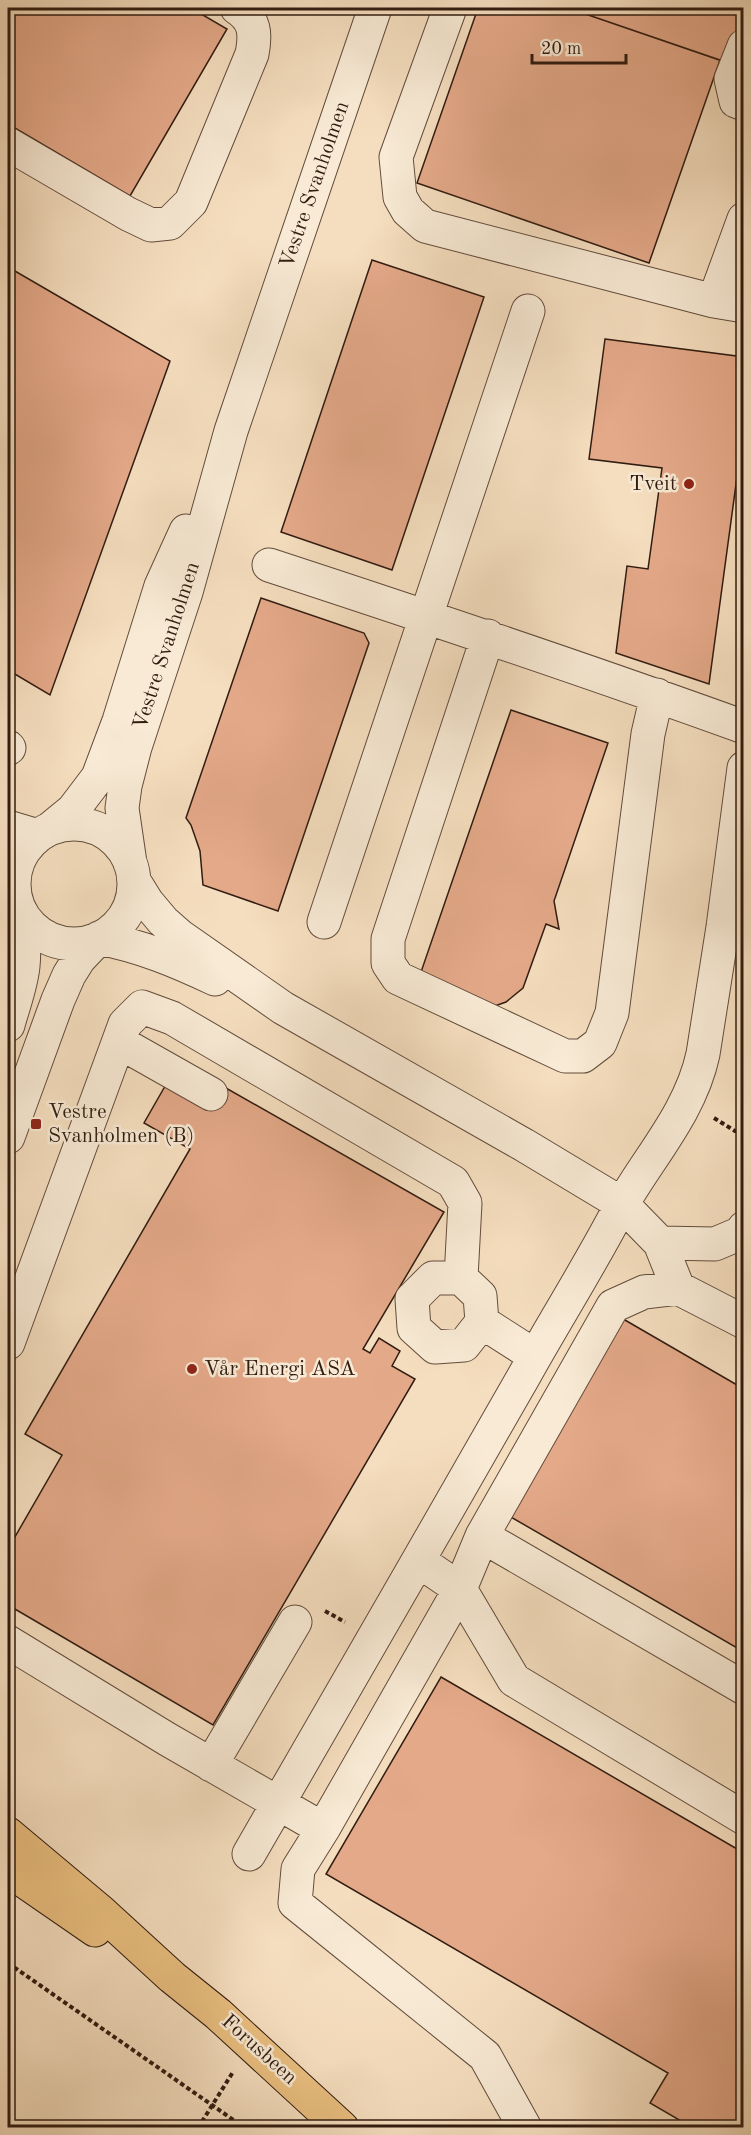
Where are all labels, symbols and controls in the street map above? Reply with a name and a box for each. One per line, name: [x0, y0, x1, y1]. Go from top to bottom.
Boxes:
scale bar: [532, 27, 626, 65]
text: 20 m: [541, 40, 581, 58]
street label: Vestre Svanholmen: [277, 99, 353, 271]
place label: Tveit: [629, 474, 677, 495]
marker: Tveit: [682, 477, 696, 491]
street label: Vestre Svanholmen: [130, 560, 204, 732]
place label: Vestre Svanholmen (B): [48, 1102, 194, 1147]
marker: Vestre Svanholmen (B): [29, 1117, 43, 1131]
place label: Vår Energi ASA: [204, 1359, 356, 1380]
marker: Vår Energi ASA: [185, 1362, 199, 1376]
street label: Forusbeen: [217, 2011, 301, 2089]

